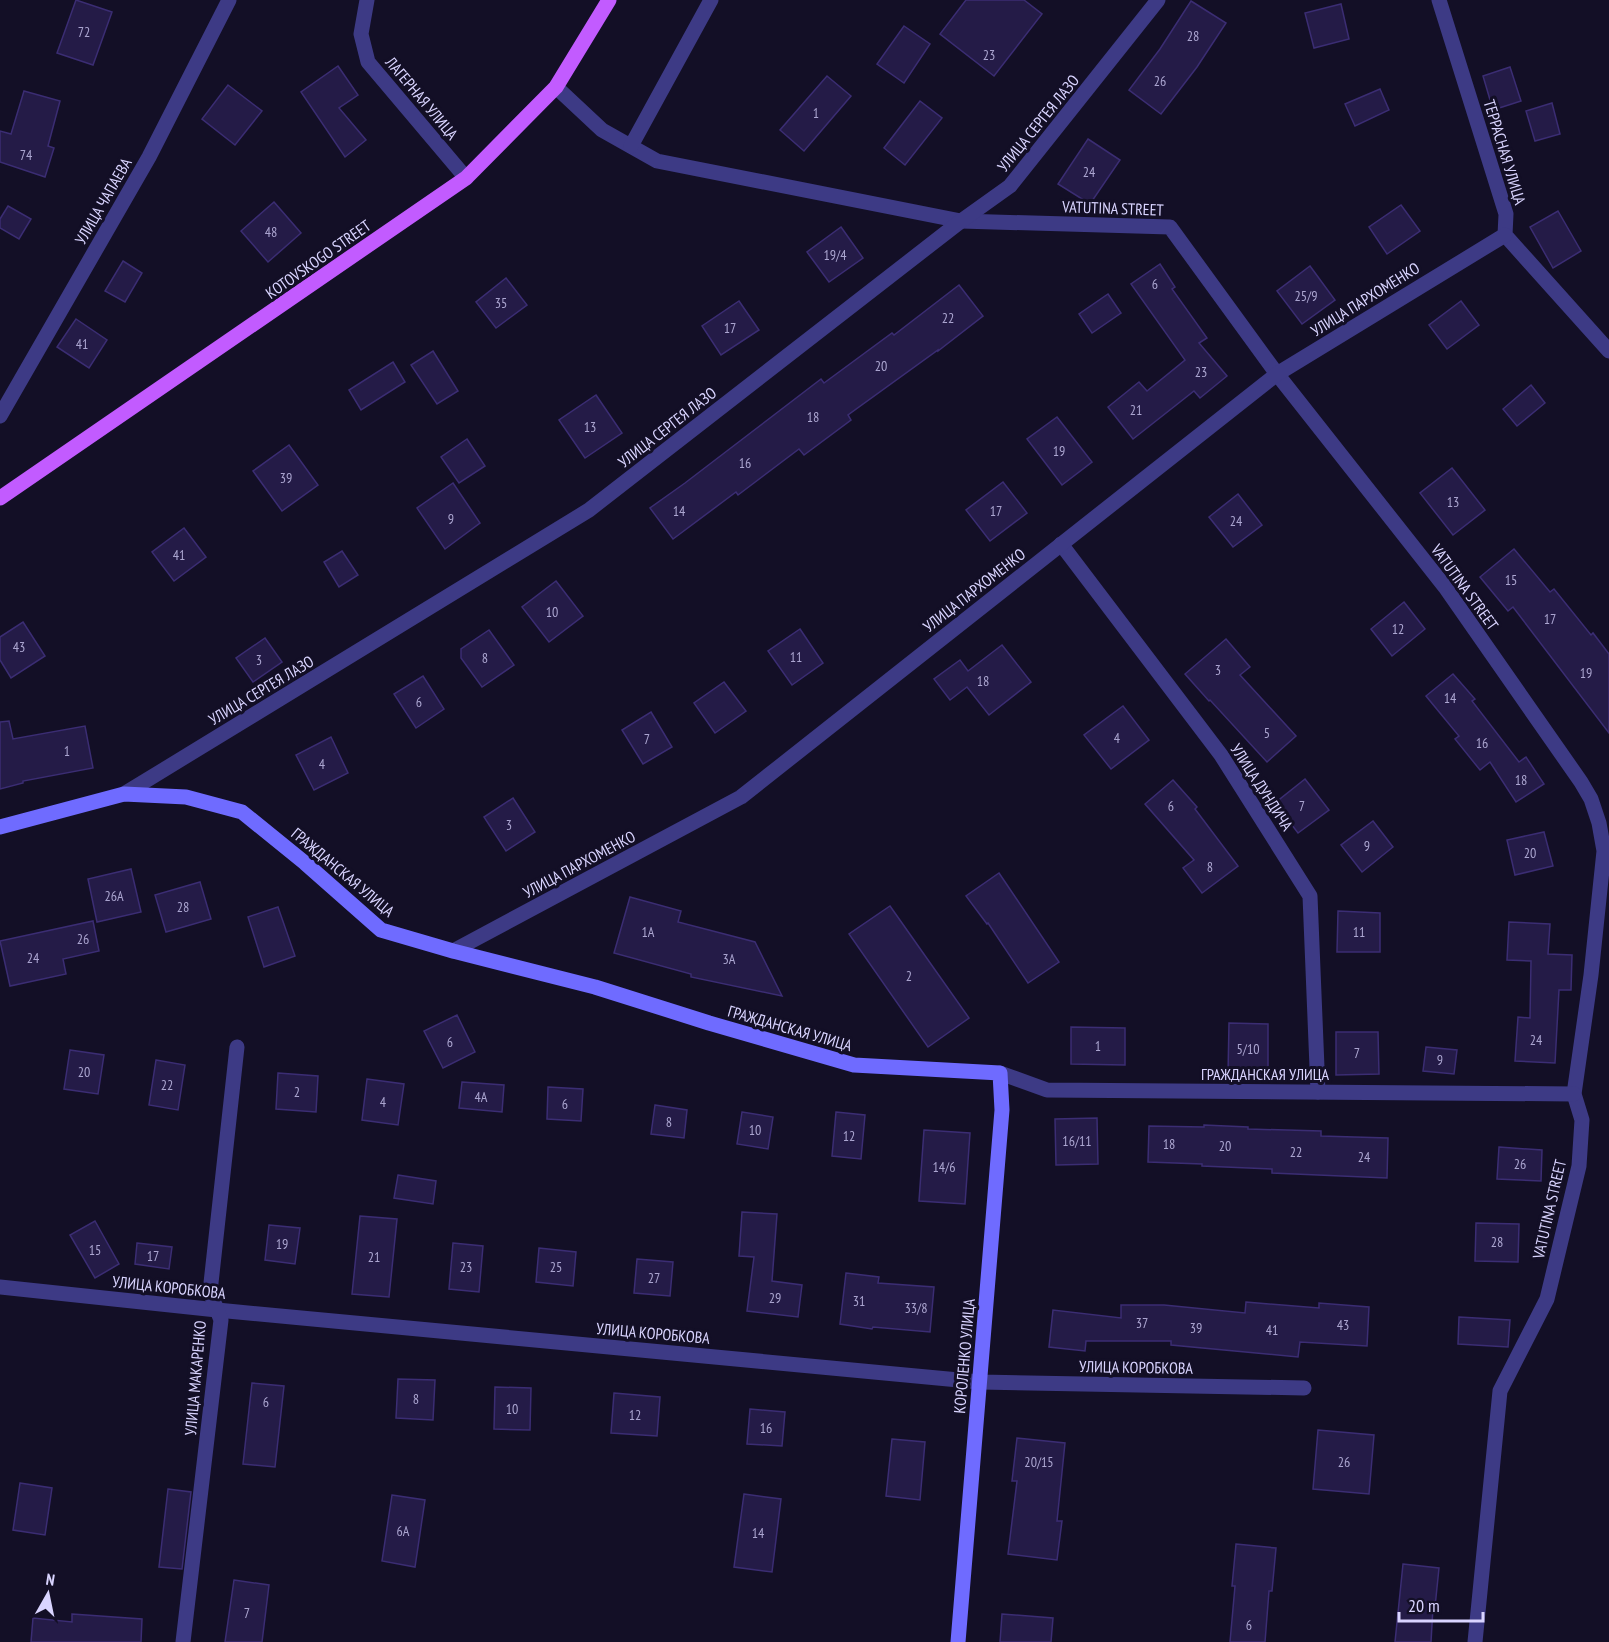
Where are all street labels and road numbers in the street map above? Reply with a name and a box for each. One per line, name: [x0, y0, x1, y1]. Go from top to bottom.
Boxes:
street label: ЛАГЕРНАЯ УЛИЦА: [381, 52, 463, 144]
street label: УЛИЦА СЕРГЕЯ ЛАЗО: [993, 70, 1083, 176]
street label: ТЕРРАСНАЯ УЛИЦА: [1480, 97, 1531, 207]
street label: УЛИЦА ЧАПАЕВА: [70, 154, 136, 248]
street label: VATUTINA STREET: [1061, 196, 1164, 220]
street label: KOTOVSKOGO STREET: [261, 215, 375, 303]
street label: УЛИЦА ПАРХОМЕНКО: [1307, 257, 1423, 340]
street label: УЛИЦА СЕРГЕЯ ЛАЗО: [614, 382, 720, 472]
street label: VATUTINA STREET: [1427, 539, 1503, 634]
street label: УЛИЦА ПАРХОМЕНКО: [919, 544, 1029, 636]
street label: УЛИЦА СЕРГЕЯ ЛАЗО: [205, 651, 317, 729]
street label: УЛИЦА ДУНДИЧА: [1227, 740, 1298, 835]
street label: ГРАЖДАНСКАЯ УЛИЦА: [287, 823, 399, 921]
street label: УЛИЦА ПАРХОМЕНКО: [519, 826, 639, 902]
street label: ГРАЖДАНСКАЯ УЛИЦА: [726, 1001, 855, 1055]
street label: ГРАЖДАНСКАЯ УЛИЦА: [1201, 1064, 1329, 1084]
street label: VATUTINA STREET: [1528, 1157, 1570, 1262]
street label: УЛИЦА КОРОБКОВА: [111, 1271, 227, 1303]
street label: КОРОЛЕНКО УЛИЦА: [949, 1297, 979, 1414]
street label: УЛИЦА КОРОБКОВА: [595, 1318, 711, 1348]
street label: УЛИЦА МАКАРЕНКО: [180, 1319, 210, 1436]
street label: УЛИЦА КОРОБКОВА: [1079, 1356, 1194, 1378]

